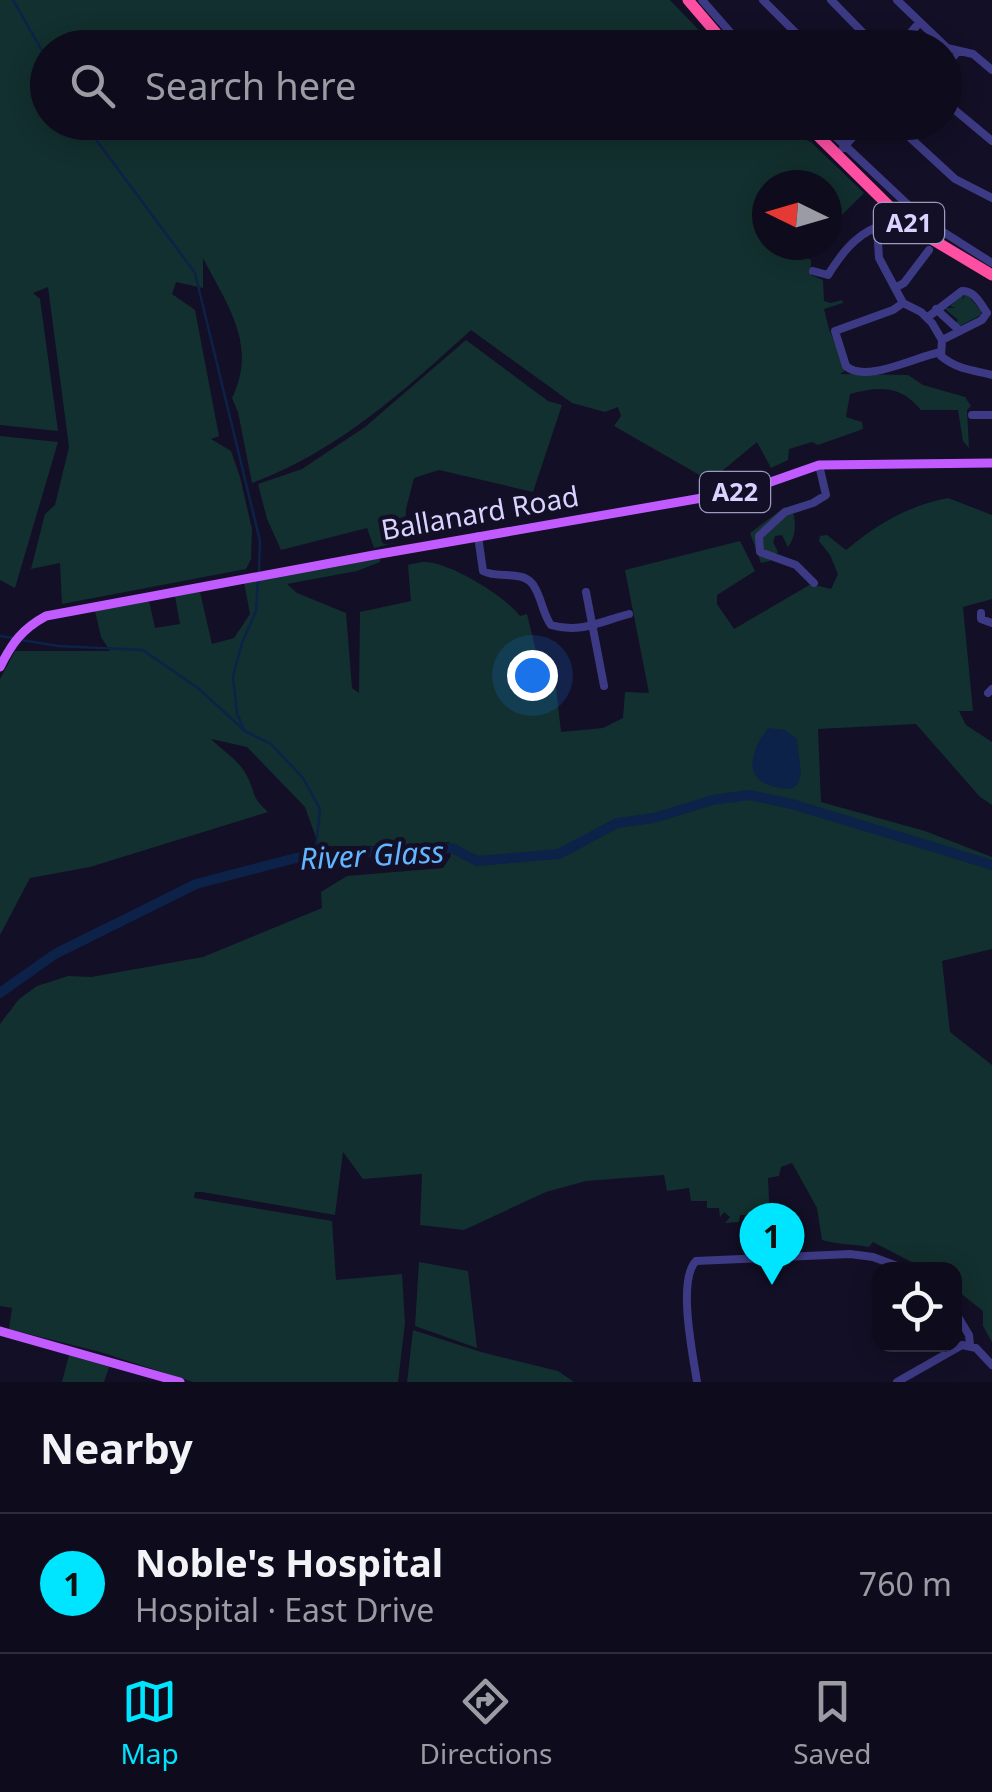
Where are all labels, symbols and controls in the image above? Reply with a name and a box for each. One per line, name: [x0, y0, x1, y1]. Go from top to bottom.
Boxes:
search box: [30, 30, 962, 140]
icon: search: [65, 58, 120, 113]
text: Search here: [145, 59, 356, 111]
north arrow: [752, 170, 842, 260]
road number: A21: [874, 203, 944, 243]
road number: A22: [700, 472, 770, 512]
street label: Ballanard Road: [378, 476, 582, 548]
your location: [507, 650, 558, 701]
water label: River Glass: [299, 830, 445, 879]
pin: 1: [740, 1202, 804, 1285]
map controls: [872, 1262, 962, 1352]
button: locate: [872, 1262, 962, 1352]
text: Nearby: [40, 1419, 193, 1476]
text: Noble's Hospital: [135, 1536, 443, 1588]
text: 1: [63, 1562, 82, 1605]
text: 760 m: [859, 1562, 952, 1605]
text: Hospital · East Drive: [135, 1588, 434, 1631]
tab: Map: [120, 1674, 179, 1772]
tab: Directions: [420, 1674, 552, 1772]
tab: Saved: [793, 1674, 872, 1772]

